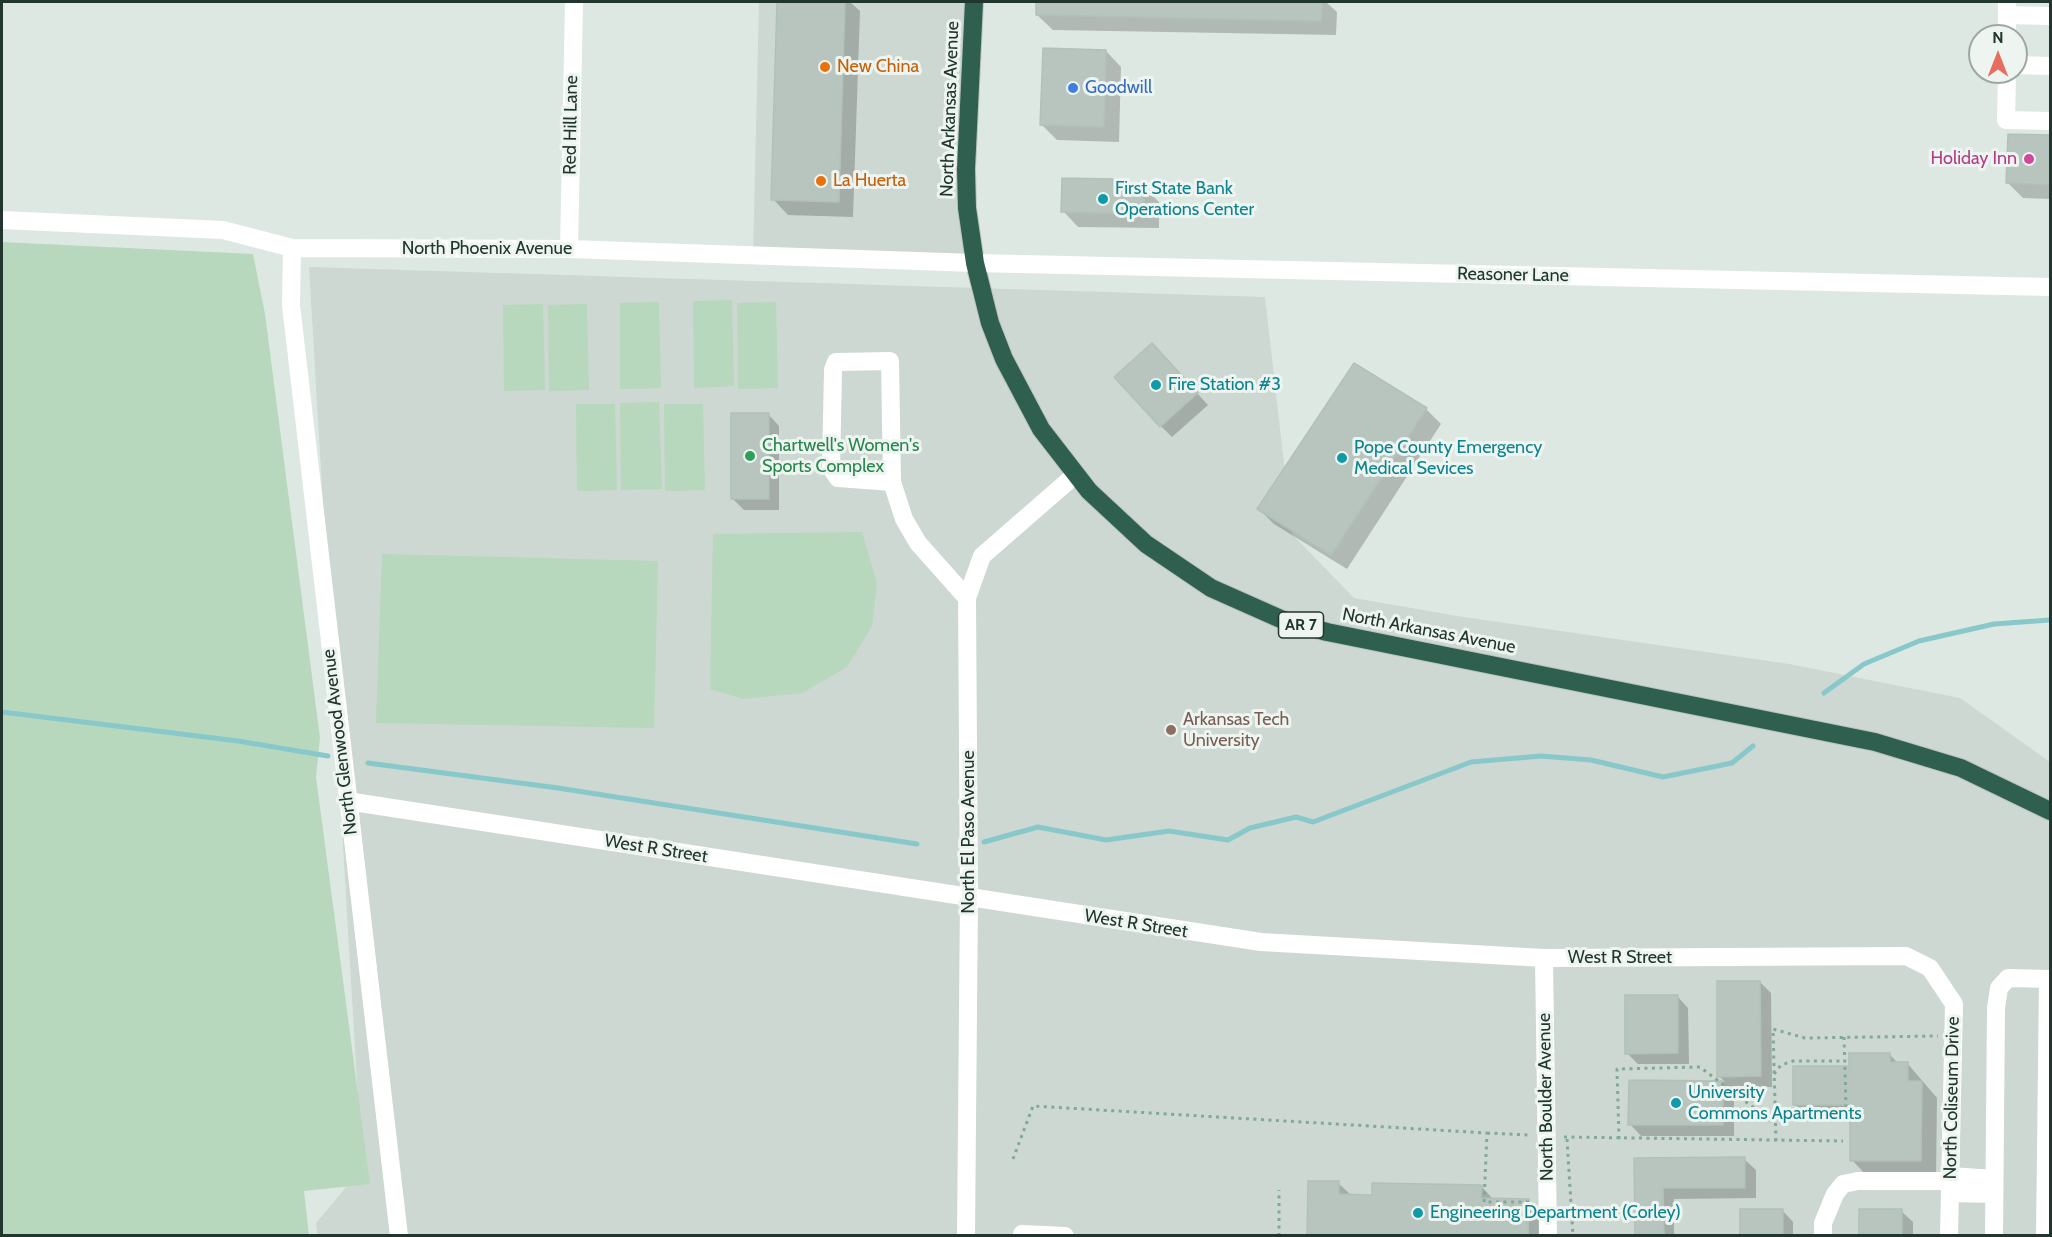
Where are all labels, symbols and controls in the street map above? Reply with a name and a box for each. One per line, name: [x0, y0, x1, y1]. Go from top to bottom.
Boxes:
street label: North Arkansas Avenue: [936, 21, 964, 197]
north arrow: [1968, 24, 2028, 84]
text: N: [1992, 28, 2004, 47]
place label: New China: [837, 56, 919, 78]
marker: New China: [818, 60, 832, 74]
street label: Red Hill Lane: [559, 75, 583, 175]
place label: Goodwill: [1085, 77, 1152, 99]
marker: Goodwill: [1066, 81, 1080, 95]
place label: Holiday Inn: [1931, 148, 2017, 170]
marker: Holiday Inn: [2022, 152, 2036, 166]
place label: La Huerta: [833, 170, 906, 192]
marker: La Huerta: [814, 174, 828, 188]
place label: First State Bank Operations Center: [1115, 178, 1254, 220]
marker: First State Bank Operations Center: [1096, 192, 1110, 206]
street label: North Phoenix Avenue: [402, 238, 572, 260]
street label: Reasoner Lane: [1457, 263, 1569, 287]
place label: Fire Station #3: [1168, 374, 1281, 396]
marker: Fire Station #3: [1149, 378, 1163, 392]
place label: Chartwell's Women's Sports Complex: [762, 435, 919, 478]
place label: Pope County Emergency Medical Sevices: [1354, 437, 1542, 480]
marker: Chartwell's Women's Sports Complex: [743, 449, 757, 463]
marker: Pope County Emergency Medical Sevices: [1335, 451, 1349, 465]
street label: North Arkansas Avenue: [1341, 604, 1517, 658]
road number: AR 7: [1278, 612, 1324, 638]
street label: North Glenwood Avenue: [318, 648, 362, 836]
place label: Arkansas Tech University: [1183, 709, 1289, 752]
marker: Arkansas Tech University: [1164, 723, 1178, 737]
street label: North El Paso Avenue: [958, 750, 980, 914]
street label: West R Street: [603, 830, 709, 868]
street label: West R Street: [1083, 905, 1189, 943]
street label: West R Street: [1568, 947, 1672, 969]
street label: North Boulder Avenue: [1534, 1013, 1558, 1181]
street label: North Coliseum Drive: [1940, 1016, 1964, 1180]
place label: University Commons Apartments: [1688, 1082, 1862, 1124]
marker: University Commons Apartments: [1669, 1096, 1683, 1110]
place label: Engineering Department (Corley): [1430, 1202, 1681, 1224]
marker: Engineering Department (Corley): [1411, 1206, 1425, 1220]

